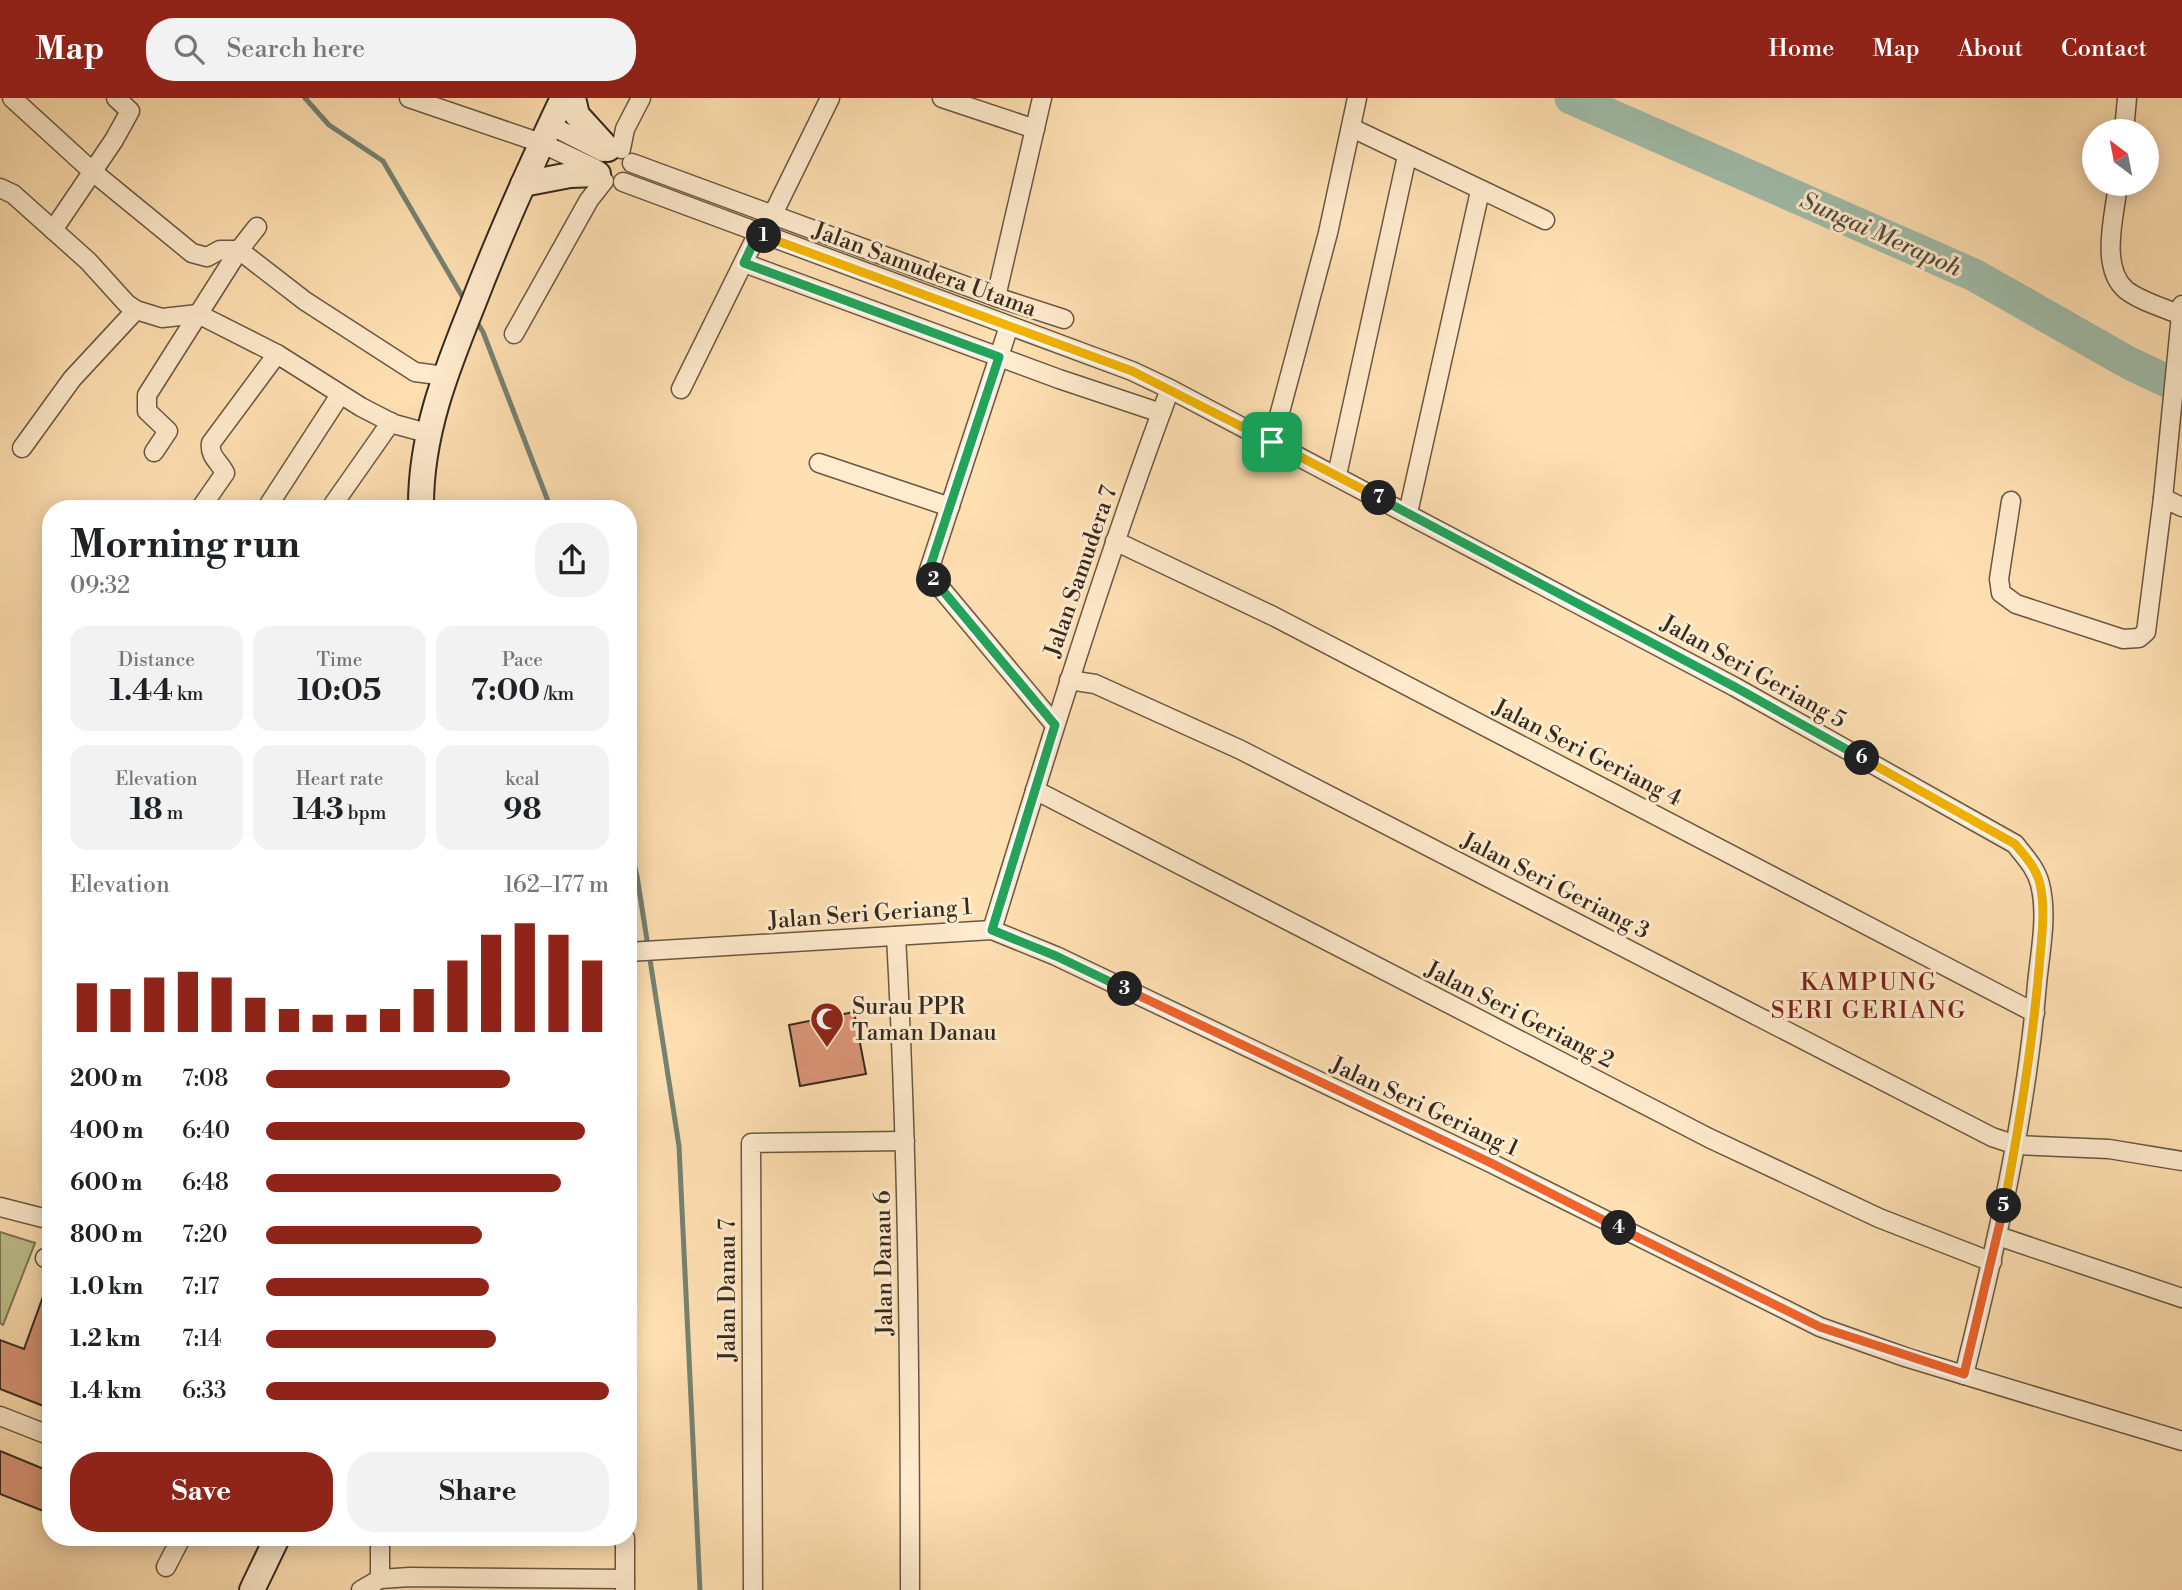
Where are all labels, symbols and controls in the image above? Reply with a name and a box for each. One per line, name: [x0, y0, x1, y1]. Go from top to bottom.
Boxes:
search box: [146, 18, 636, 81]
text: Map: [35, 29, 104, 70]
icon: search: [170, 30, 208, 68]
text: Search here: [226, 33, 365, 65]
text: Home: [1769, 34, 1834, 64]
text: Map: [1872, 34, 1920, 64]
text: About: [1958, 34, 2023, 64]
text: Contact: [2061, 34, 2147, 64]
north arrow: [2082, 119, 2160, 196]
map controls: [2082, 119, 2159, 196]
water label: Sungai Merapoh: [1795, 186, 1966, 284]
street label: Jalan Samudera Utama: [808, 216, 1041, 324]
pin: 1: [746, 218, 782, 254]
text: 1: [759, 223, 768, 247]
pin: [1242, 412, 1302, 472]
icon: arrive: [1253, 423, 1291, 461]
pin: 7: [1362, 480, 1396, 516]
street label: Jalan Samudera 7: [1038, 482, 1123, 661]
text: 7: [1373, 485, 1384, 509]
text: Morning run: [70, 522, 300, 569]
button: share: [535, 523, 609, 597]
pin: 2: [916, 562, 951, 598]
text: 2: [928, 567, 939, 591]
text: 09:32: [70, 572, 130, 600]
street label: Jalan Seri Geriang 5: [1655, 609, 1851, 734]
text: Distance: [118, 648, 195, 672]
text: Time: [317, 648, 362, 672]
text: Pace: [502, 648, 543, 672]
text: 1.44: [109, 672, 173, 710]
text: 10:05: [298, 672, 381, 710]
text: 7:00: [471, 672, 540, 710]
text: km: [173, 682, 204, 706]
text: /km: [540, 682, 574, 706]
street label: Jalan Seri Geriang 4: [1488, 693, 1687, 813]
pin: 6: [1844, 740, 1880, 776]
text: 6: [1856, 745, 1867, 769]
text: Elevation: [115, 767, 198, 791]
text: Heart rate: [296, 767, 383, 791]
text: kcal: [505, 767, 540, 791]
text: 18: [130, 791, 163, 829]
text: 143: [293, 791, 344, 829]
text: 98: [503, 791, 542, 829]
text: m: [163, 801, 183, 825]
text: bpm: [344, 801, 386, 825]
street label: Jalan Seri Geriang 3: [1456, 826, 1654, 945]
text: Elevation: [70, 871, 170, 899]
text: 162–177 m: [504, 871, 609, 899]
street label: Jalan Seri Geriang 1: [766, 893, 973, 935]
street label: Jalan Seri Geriang 2: [1420, 955, 1618, 1074]
district label: KAMPUNG SERI GERIANG: [1771, 968, 1967, 1026]
pin: 3: [1108, 972, 1142, 1006]
text: 3: [1119, 976, 1130, 1000]
place label: Surau PPR Taman Danau: [852, 993, 997, 1047]
mosque icon: Surau PPR Taman Danau: [808, 1000, 846, 1049]
street label: Jalan Seri Geriang 1: [1325, 1051, 1523, 1163]
text: 200 m: [70, 1065, 142, 1093]
text: 7:08: [182, 1065, 228, 1093]
text: 400 m: [70, 1117, 143, 1145]
text: 6:40: [182, 1117, 230, 1145]
text: 600 m: [70, 1169, 143, 1197]
text: 6:48: [182, 1169, 229, 1197]
pin: 5: [1986, 1188, 2022, 1224]
street label: Jalan Danau 6: [869, 1190, 899, 1337]
text: 5: [1998, 1193, 2009, 1217]
pin: 4: [1602, 1210, 1636, 1246]
text: 4: [1612, 1215, 1625, 1239]
street label: Jalan Danau 7: [714, 1218, 742, 1362]
text: 800 m: [70, 1221, 143, 1249]
text: 7:20: [182, 1221, 227, 1249]
text: 1.0 km: [70, 1273, 143, 1301]
text: 7:17: [182, 1273, 219, 1301]
text: 1.2 km: [70, 1325, 141, 1353]
text: 7:14: [182, 1325, 222, 1353]
text: 1.4 km: [70, 1377, 142, 1405]
text: 6:33: [182, 1377, 227, 1405]
button: Save: [70, 1452, 333, 1532]
button: Share: [347, 1452, 609, 1532]

